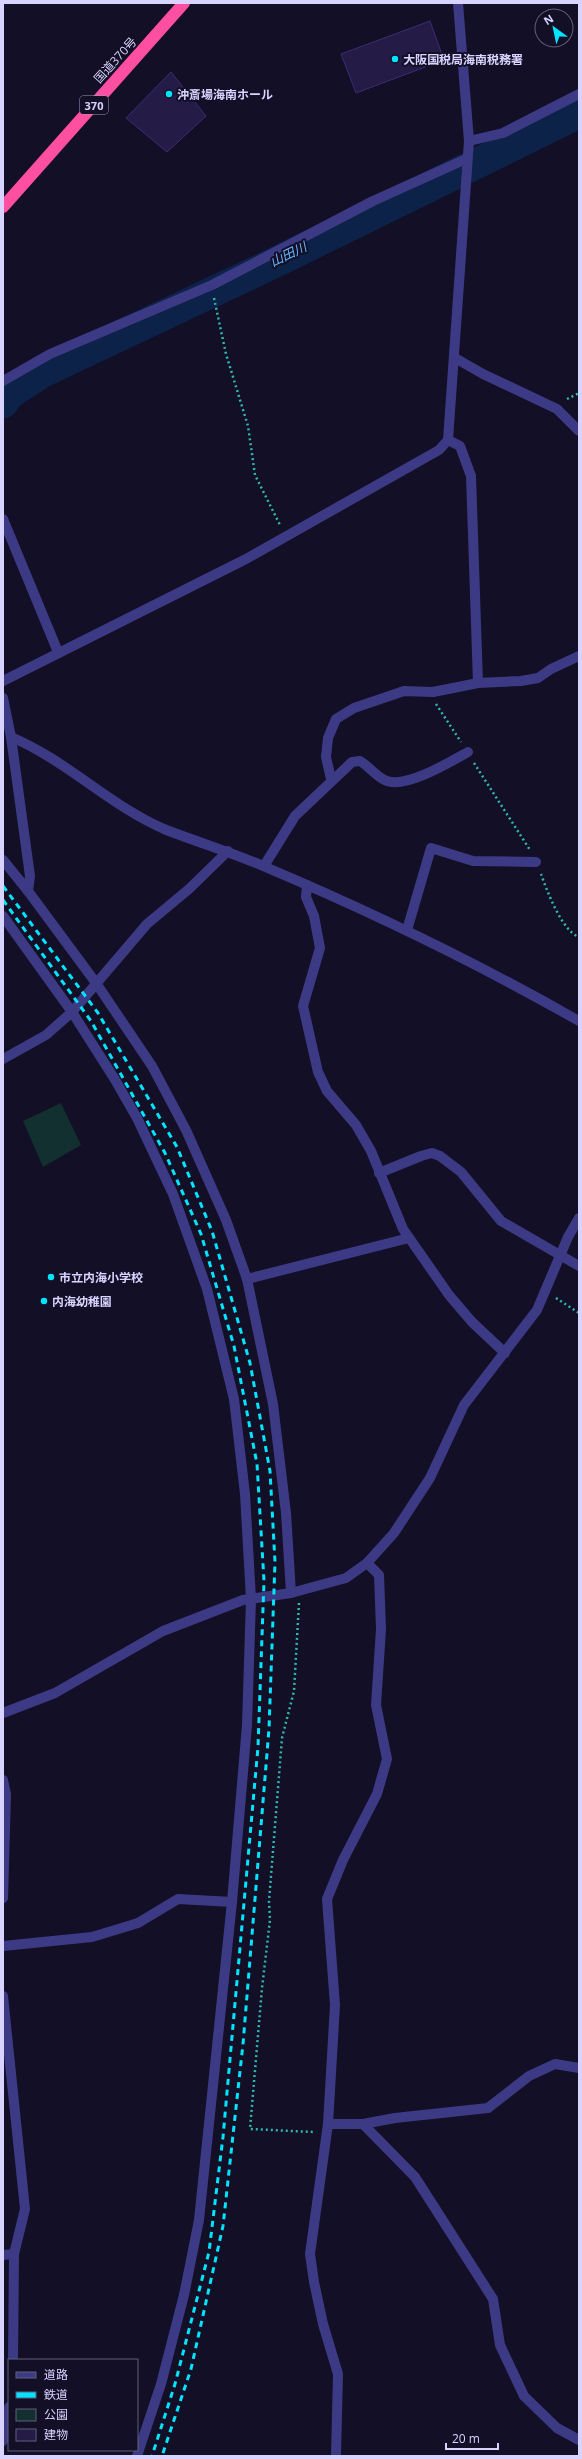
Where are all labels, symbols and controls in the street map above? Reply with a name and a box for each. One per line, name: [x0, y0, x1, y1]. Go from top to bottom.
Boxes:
north arrow: [534, 8, 574, 48]
text: N: [540, 10, 556, 28]
street label: 国道370号: [90, 33, 140, 87]
place label: 大阪国税局海南税務署: [403, 51, 523, 68]
marker: 大阪国税局海南税務署: [390, 54, 400, 64]
place label: 沖斎場海南ホール: [177, 86, 273, 103]
marker: 沖斎場海南ホール: [164, 89, 174, 99]
road number: 370: [80, 96, 108, 114]
water label: 山田川: [267, 236, 311, 271]
place label: 市立内海小学校: [59, 1269, 143, 1286]
marker: 市立内海小学校: [46, 1272, 56, 1282]
place label: 内海幼稚園: [52, 1293, 112, 1310]
marker: 内海幼稚園: [39, 1296, 49, 1306]
legend: [8, 2359, 138, 2451]
text: 道路: [44, 2366, 68, 2383]
text: 鉄道: [44, 2386, 68, 2403]
text: 公園: [44, 2406, 68, 2423]
scale bar: [446, 2425, 498, 2451]
text: 建物: [44, 2426, 68, 2443]
text: 20 m: [452, 2430, 480, 2447]

